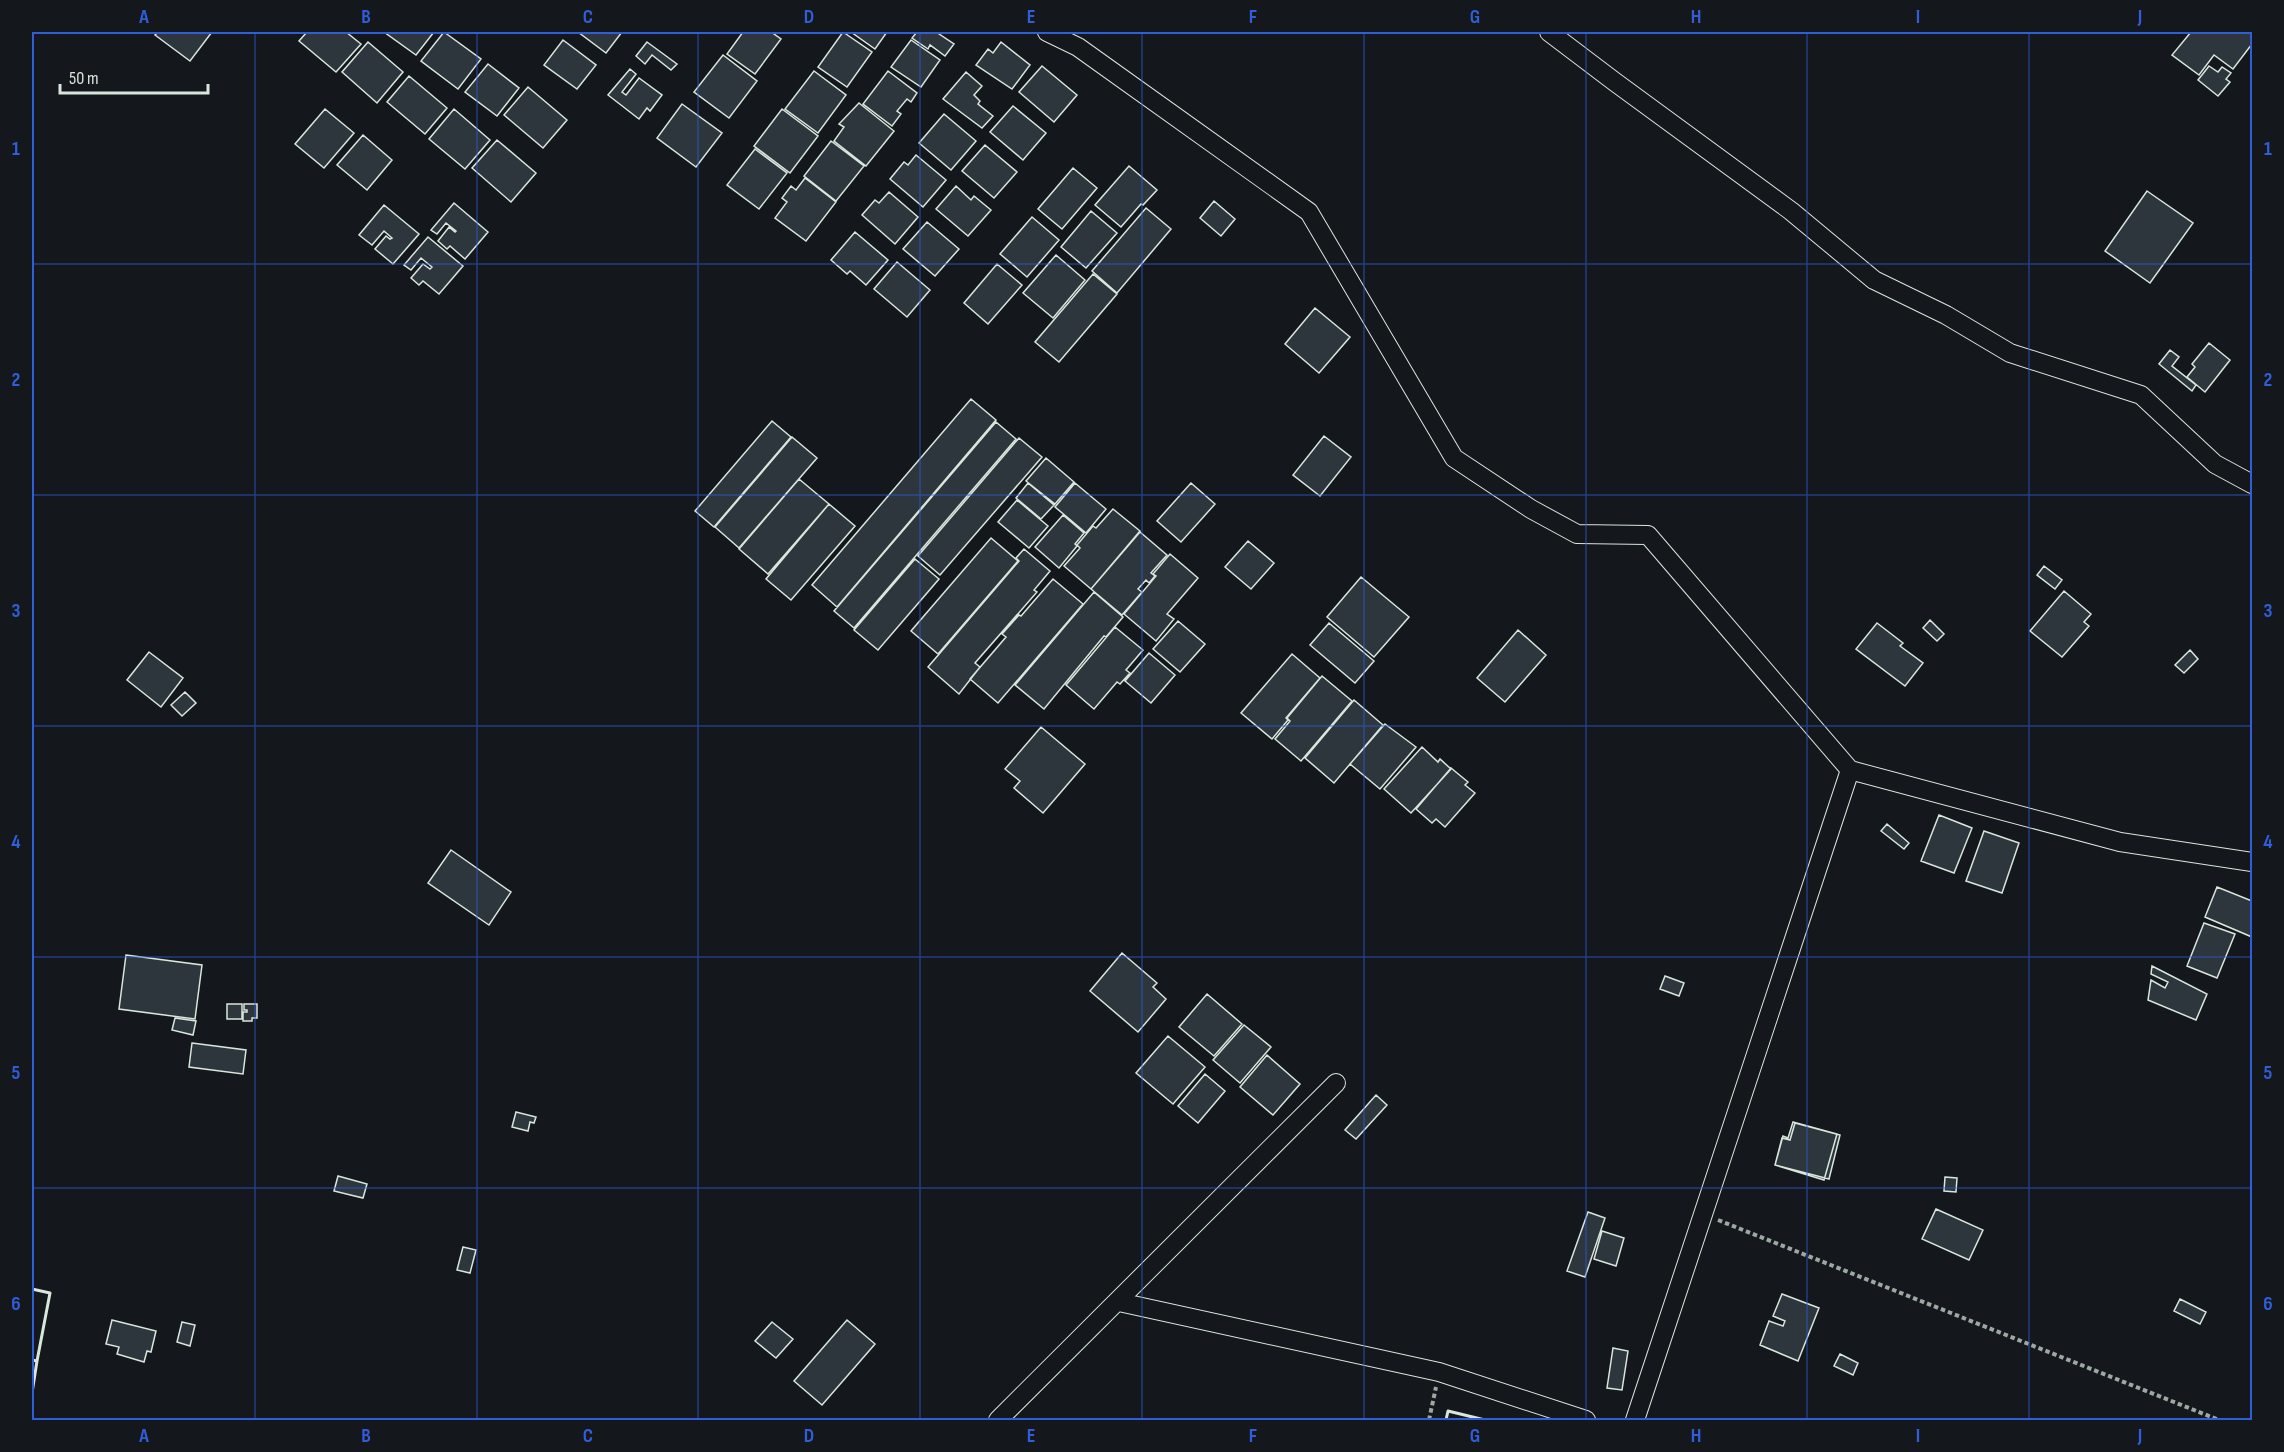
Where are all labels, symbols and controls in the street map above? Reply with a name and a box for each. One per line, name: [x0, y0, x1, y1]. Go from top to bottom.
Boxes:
text: A: [138, 5, 149, 29]
text: B: [361, 5, 371, 29]
text: C: [583, 5, 593, 29]
text: D: [804, 5, 814, 29]
text: E: [1027, 5, 1035, 29]
text: F: [1249, 5, 1257, 29]
text: G: [1470, 5, 1480, 29]
text: H: [1691, 5, 1701, 29]
text: I: [1916, 5, 1920, 29]
text: J: [2137, 5, 2142, 29]
scale bar: [60, 57, 208, 95]
text: 50 m: [69, 68, 99, 89]
text: 1: [12, 137, 20, 161]
text: 1: [2264, 137, 2272, 161]
text: 2: [12, 368, 20, 392]
text: 2: [2264, 368, 2272, 392]
text: 3: [12, 599, 21, 623]
text: 3: [2264, 599, 2273, 623]
text: 4: [11, 830, 21, 854]
text: 4: [2263, 830, 2273, 854]
text: 5: [12, 1061, 21, 1085]
text: 5: [2264, 1061, 2273, 1085]
text: 6: [11, 1292, 21, 1316]
text: 6: [2263, 1292, 2273, 1316]
text: A: [138, 1424, 149, 1448]
text: B: [361, 1424, 371, 1448]
text: C: [583, 1424, 593, 1448]
text: D: [804, 1424, 814, 1448]
text: E: [1027, 1424, 1035, 1448]
text: F: [1249, 1424, 1257, 1448]
text: G: [1470, 1424, 1480, 1448]
text: H: [1691, 1424, 1701, 1448]
text: I: [1916, 1424, 1920, 1448]
text: J: [2137, 1424, 2142, 1448]

